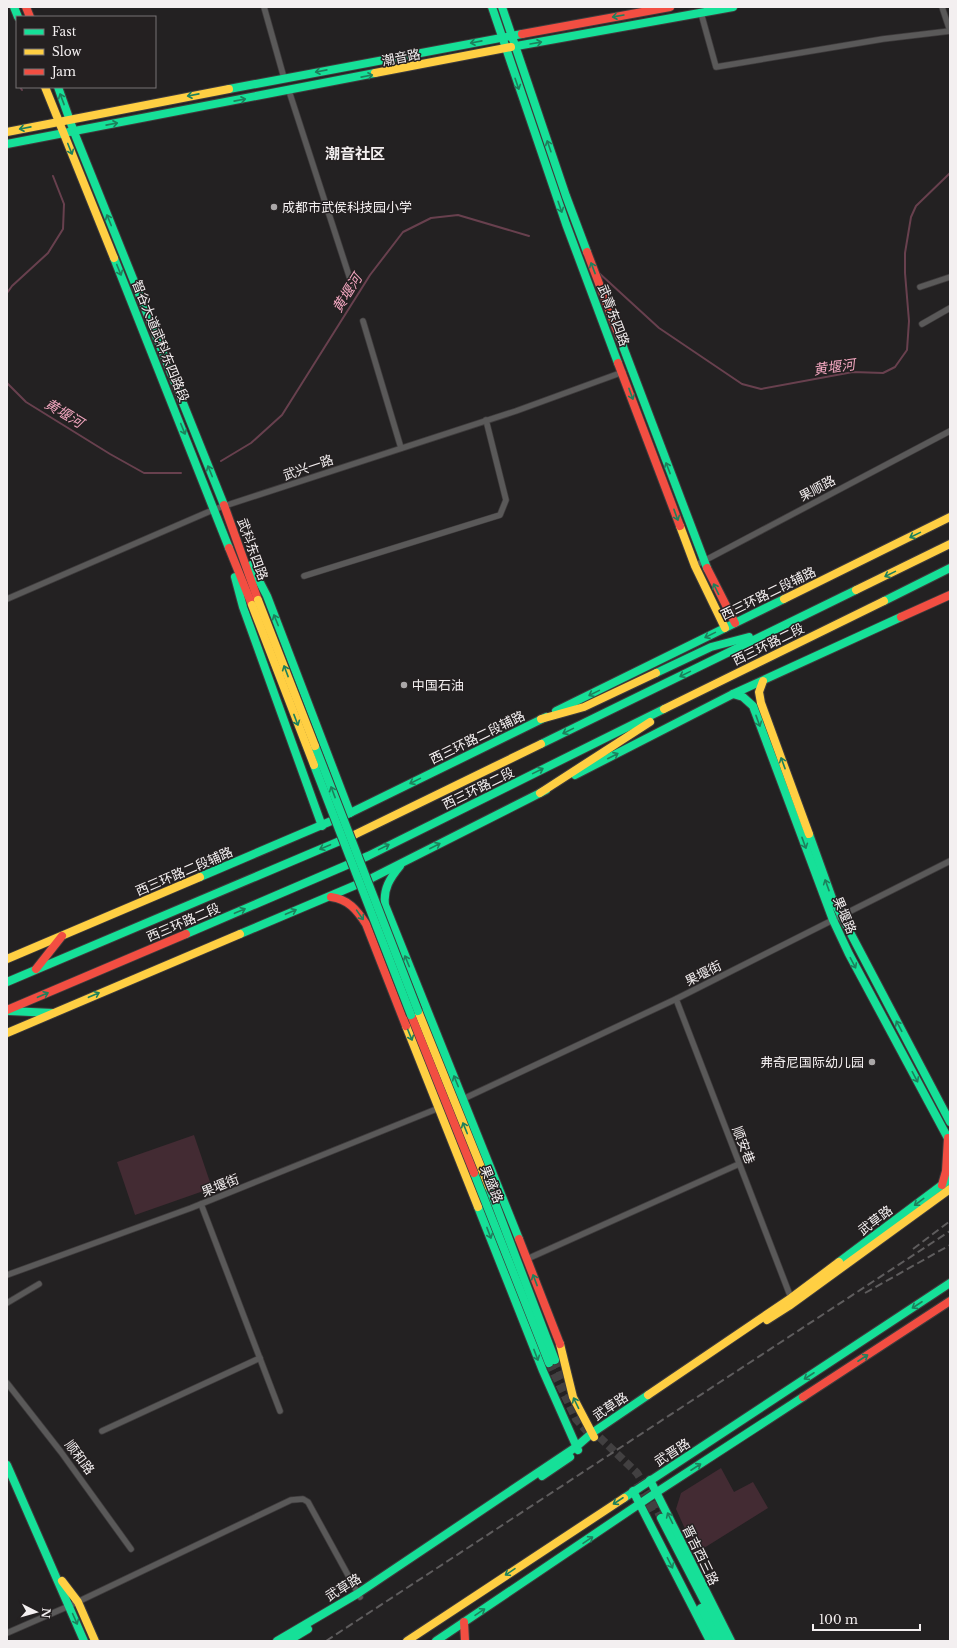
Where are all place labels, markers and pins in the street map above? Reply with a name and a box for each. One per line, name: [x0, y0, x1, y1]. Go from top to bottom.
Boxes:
place label: 成都市武侯科技园小学: [282, 199, 412, 216]
marker: 成都市武侯科技园小学: [269, 202, 279, 212]
place label: 中国石油: [412, 677, 464, 694]
marker: 中国石油: [399, 680, 409, 690]
place label: 弗奇尼国际幼儿园: [760, 1054, 864, 1071]
marker: 弗奇尼国际幼儿园: [867, 1057, 877, 1067]

